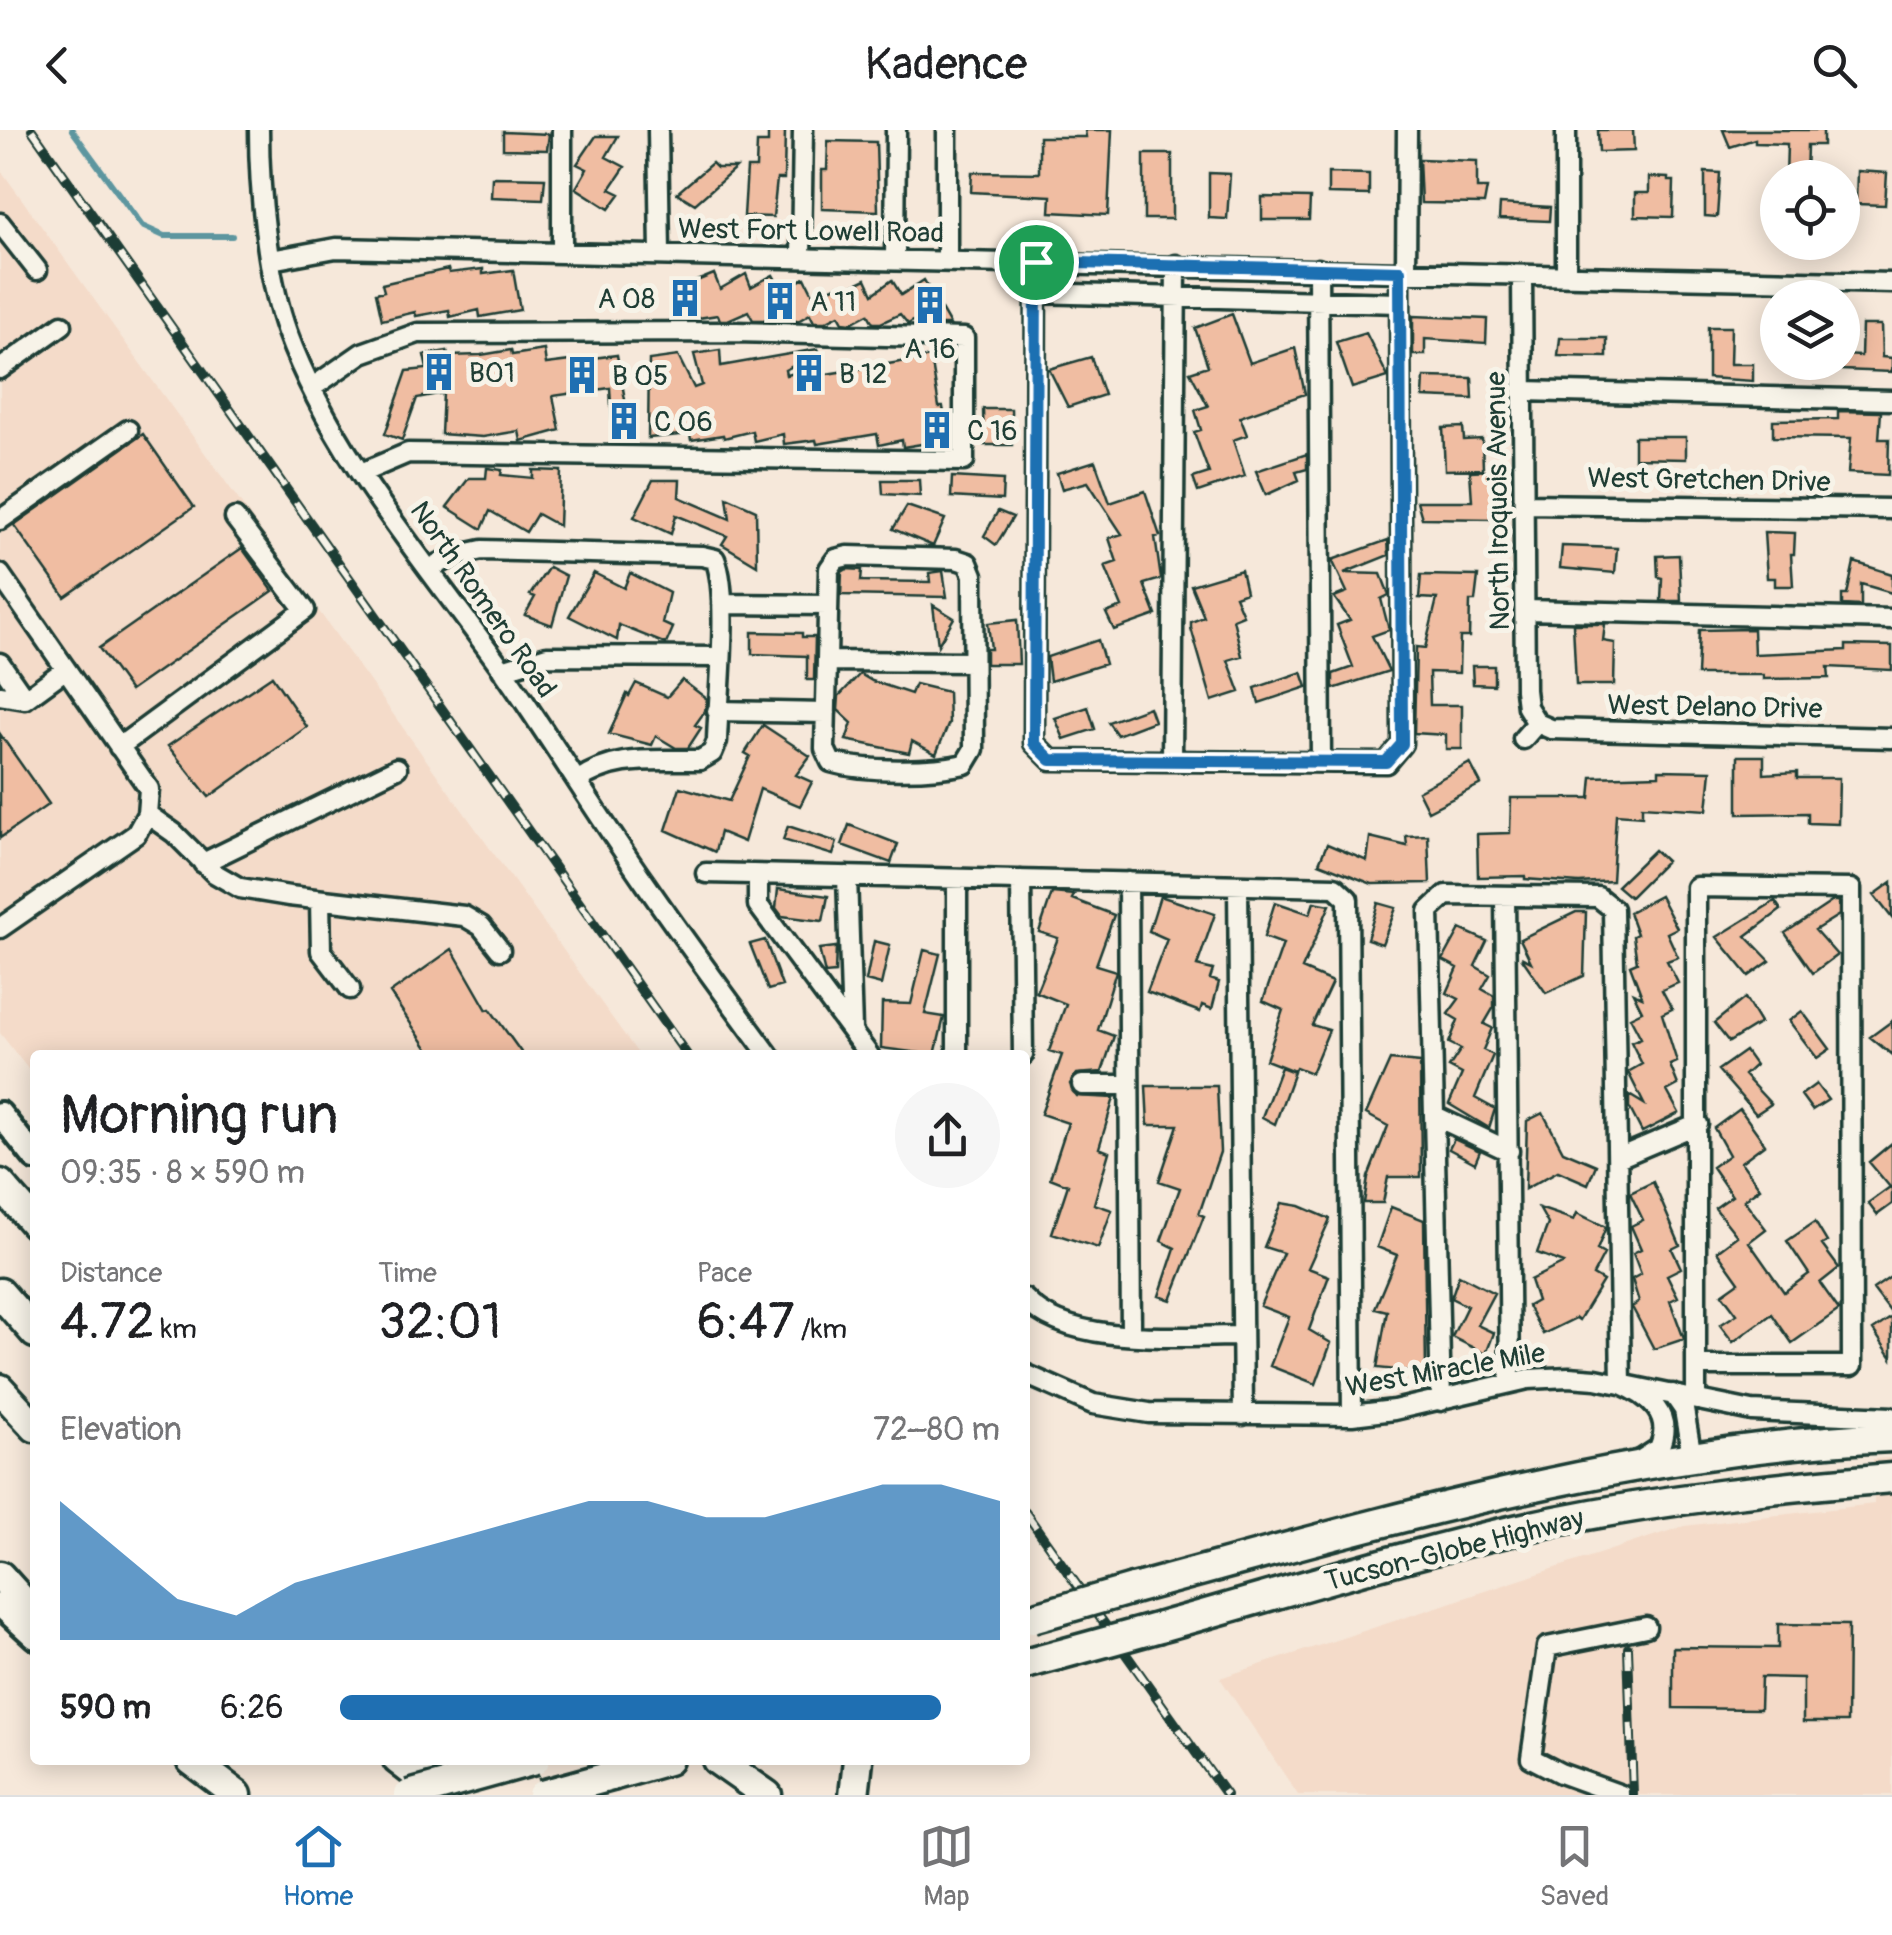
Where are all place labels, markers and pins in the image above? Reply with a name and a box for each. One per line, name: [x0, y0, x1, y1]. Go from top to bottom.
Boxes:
pin: [994, 220, 1079, 305]
building icon: A 08: [664, 277, 706, 319]
building icon: A 11: [759, 280, 801, 322]
place label: A 08: [598, 282, 655, 317]
building icon: A 16: [909, 284, 951, 326]
place label: A 11: [810, 285, 856, 320]
place label: A 16: [904, 332, 956, 367]
building icon: B01: [418, 351, 460, 393]
building icon: B 12: [788, 352, 830, 394]
building icon: B 05: [561, 354, 603, 396]
place label: B01: [469, 356, 515, 391]
place label: B 12: [839, 357, 888, 392]
place label: B 05: [612, 359, 668, 394]
building icon: C 06: [603, 400, 645, 442]
place label: C 06: [654, 405, 713, 440]
building icon: C 16: [916, 409, 958, 451]
place label: C 16: [967, 414, 1018, 449]

